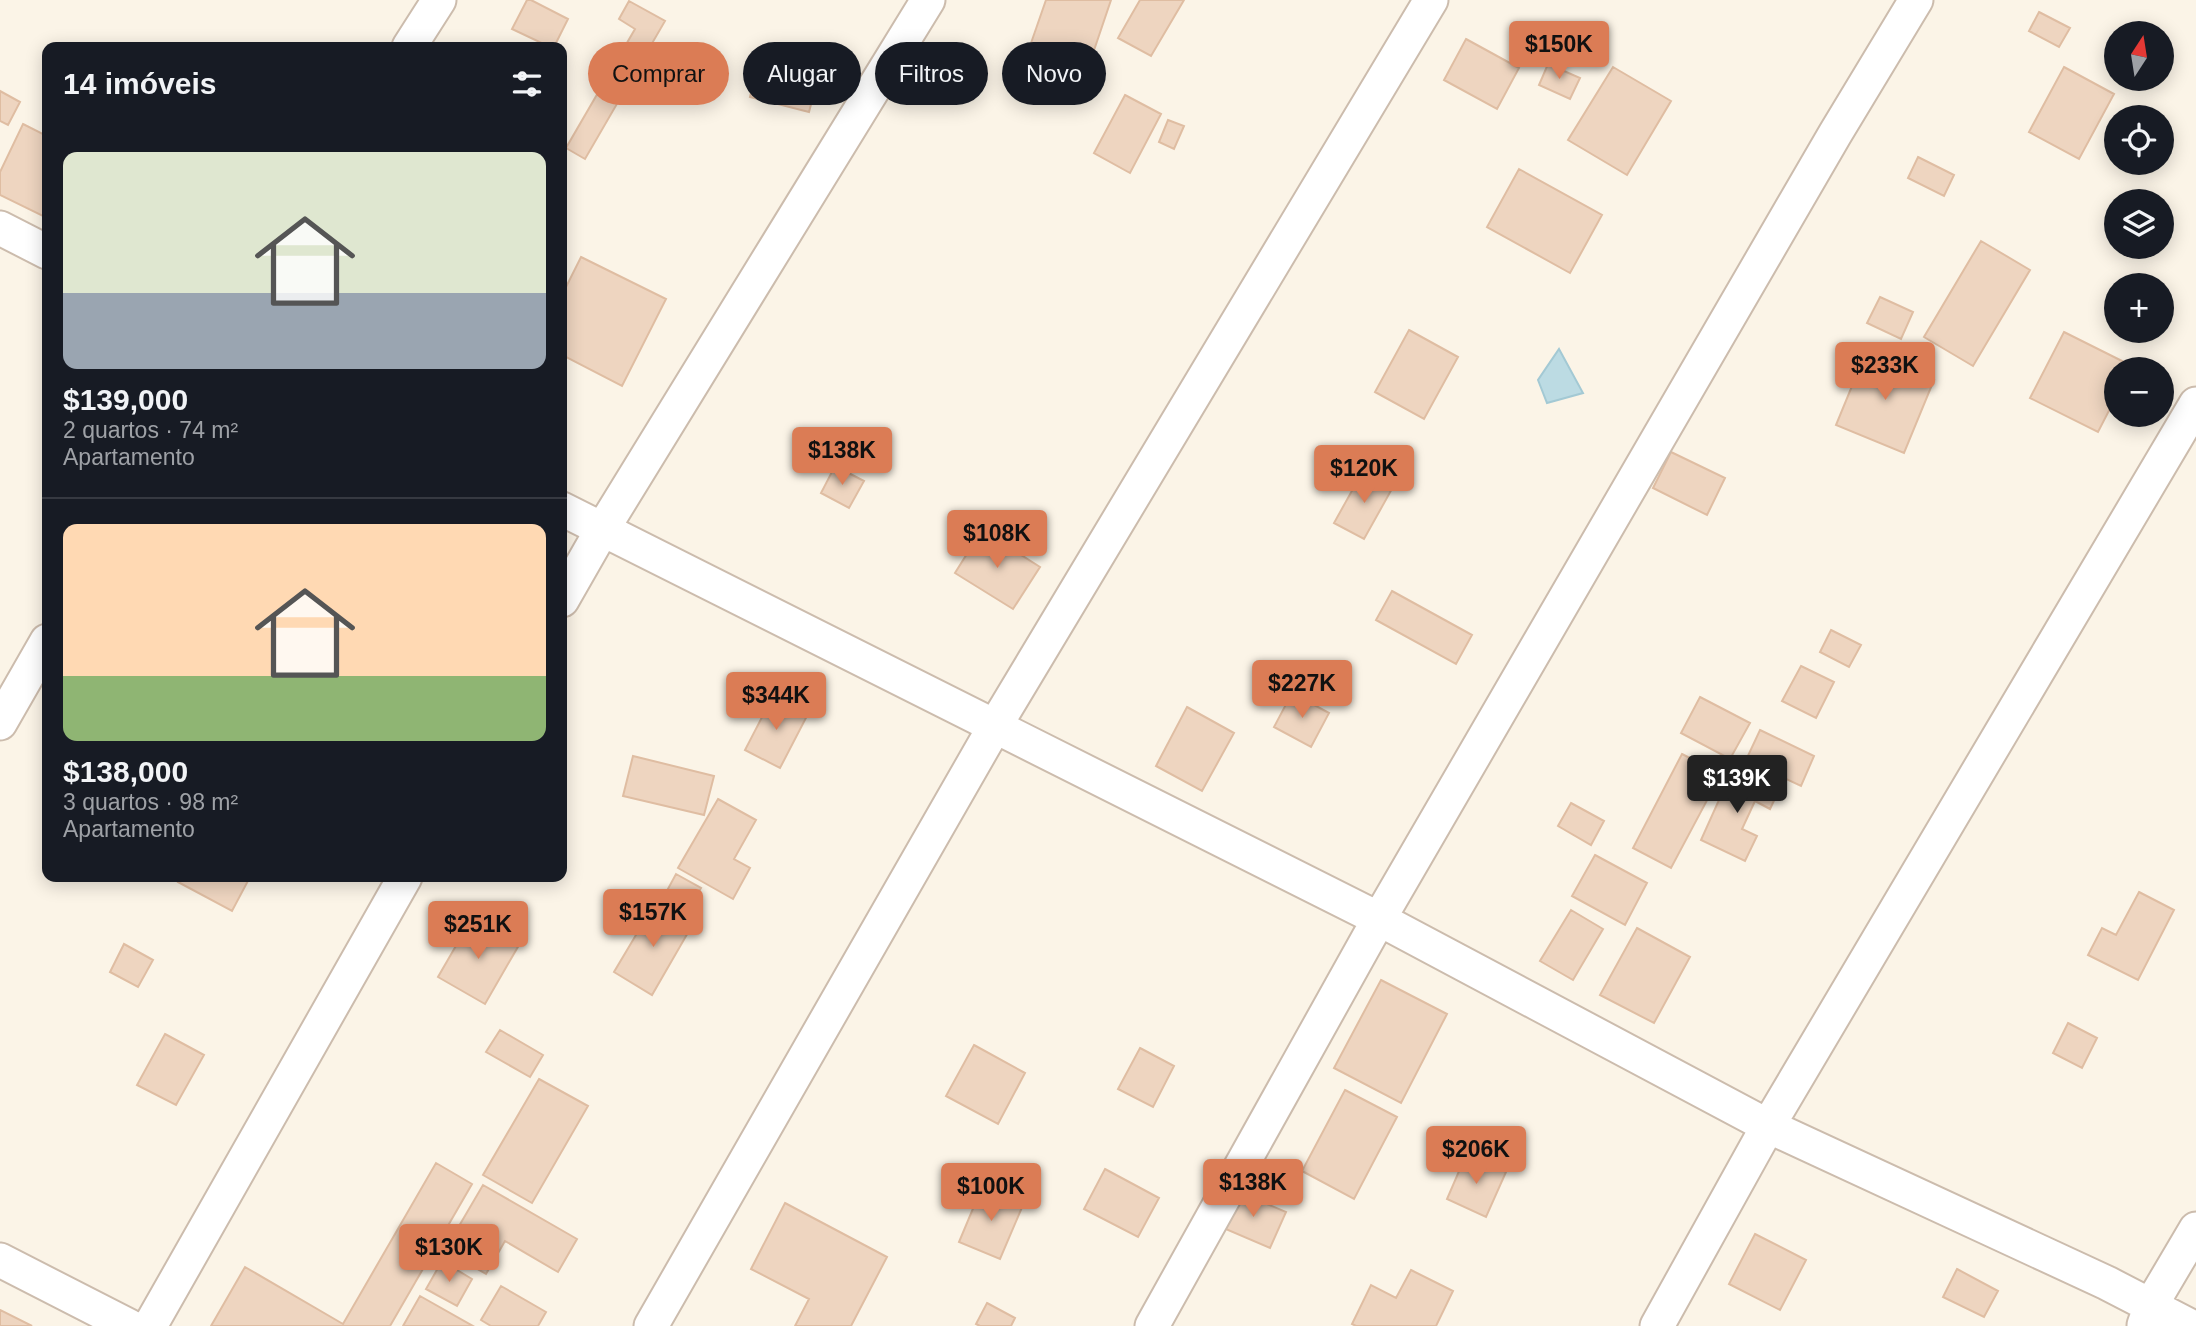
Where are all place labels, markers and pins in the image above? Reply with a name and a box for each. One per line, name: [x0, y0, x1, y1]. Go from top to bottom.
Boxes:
pin: $150K: [1510, 22, 1608, 81]
pin: $233K: [1836, 342, 1934, 402]
pin: $138K: [793, 428, 891, 487]
pin: $120K: [1315, 446, 1413, 505]
pin: $108K: [948, 510, 1046, 570]
pin: $227K: [1253, 660, 1351, 720]
pin: $344K: [727, 672, 825, 732]
pin: $139K: [1688, 756, 1786, 815]
pin: $157K: [604, 890, 702, 949]
pin: $251K: [429, 902, 527, 961]
pin: $206K: [1427, 1126, 1525, 1186]
pin: $138K: [1204, 1160, 1302, 1219]
pin: $100K: [942, 1164, 1040, 1223]
pin: $130K: [400, 1224, 498, 1284]

